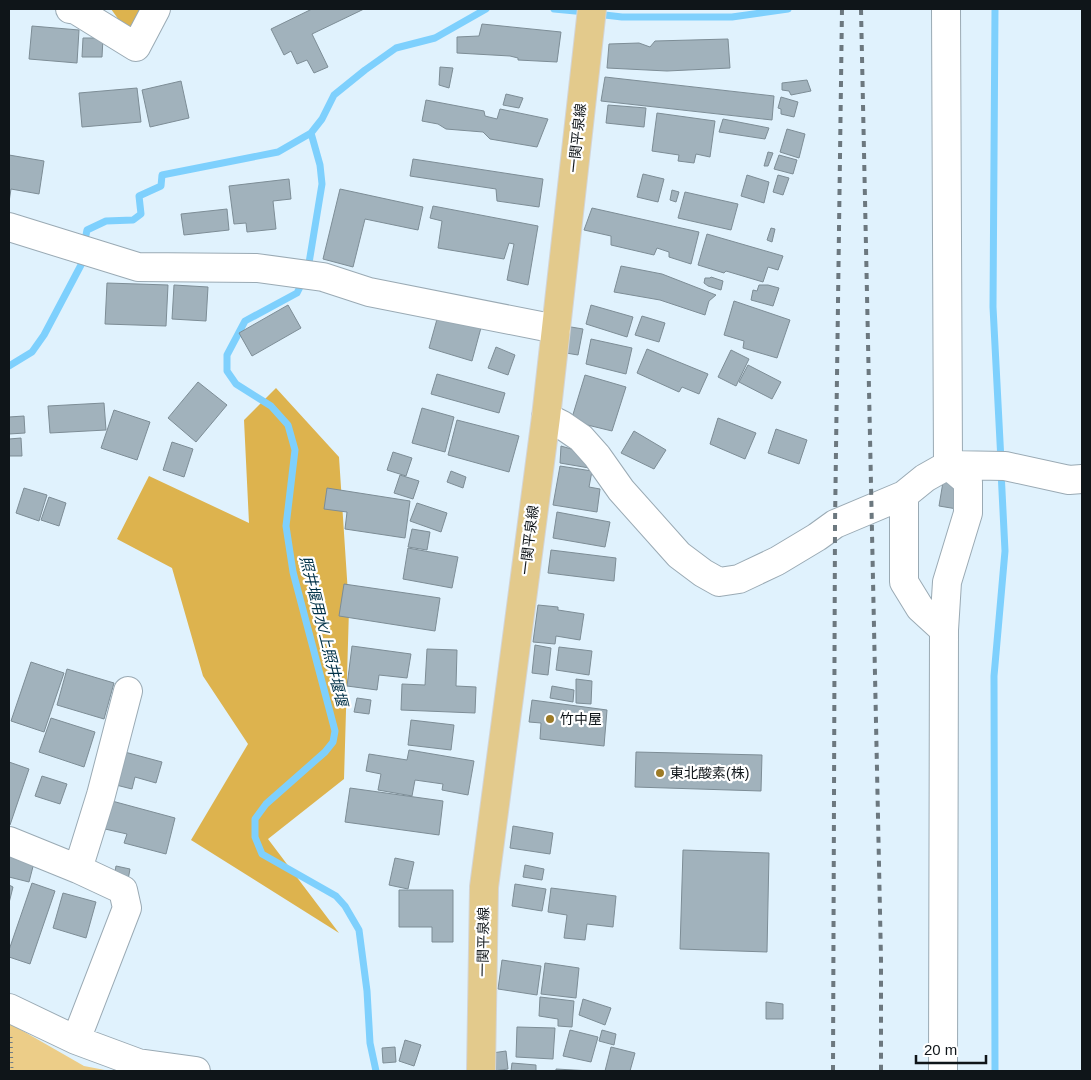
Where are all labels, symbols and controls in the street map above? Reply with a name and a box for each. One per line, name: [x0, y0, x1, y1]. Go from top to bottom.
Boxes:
street label: 一関平泉線: [565, 102, 589, 174]
street label: 一関平泉線: [517, 504, 541, 576]
water label: 照井堰用水/上照井堰堰: [297, 554, 352, 711]
place label: 竹中屋: [560, 711, 602, 727]
marker: 竹中屋: [544, 713, 556, 725]
place label: 東北酸素(株): [670, 765, 749, 781]
marker: 東北酸素(株): [654, 767, 666, 779]
street label: 一関平泉線: [474, 907, 492, 977]
scale bar: [916, 1032, 986, 1064]
text: 20 m: [924, 1041, 957, 1058]

